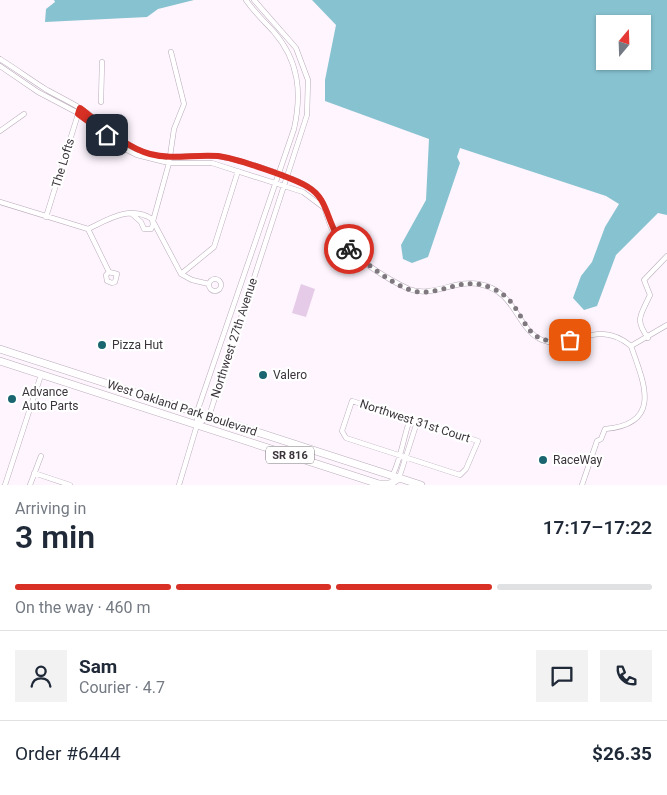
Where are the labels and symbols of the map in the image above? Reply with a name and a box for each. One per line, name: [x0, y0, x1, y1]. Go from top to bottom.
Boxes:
north arrow: [596, 15, 651, 70]
pin: [86, 114, 128, 156]
street label: The Lofts: [49, 137, 77, 189]
courier: [324, 224, 374, 274]
street label: Northwest 27th Avenue: [208, 276, 260, 400]
pin: [549, 319, 591, 361]
place label: Pizza Hut: [112, 338, 163, 352]
marker: Pizza Hut: [96, 339, 108, 351]
place label: Valero: [273, 368, 307, 382]
marker: Valero: [257, 369, 269, 381]
street label: West Oakland Park Boulevard: [105, 377, 259, 439]
place label: Advance Auto Parts: [22, 385, 79, 413]
marker: Advance Auto Parts: [6, 393, 18, 405]
street label: Northwest 31st Court: [358, 397, 472, 445]
road number: SR 816: [266, 446, 314, 464]
place label: RaceWay: [553, 453, 602, 467]
marker: RaceWay: [537, 454, 549, 466]

